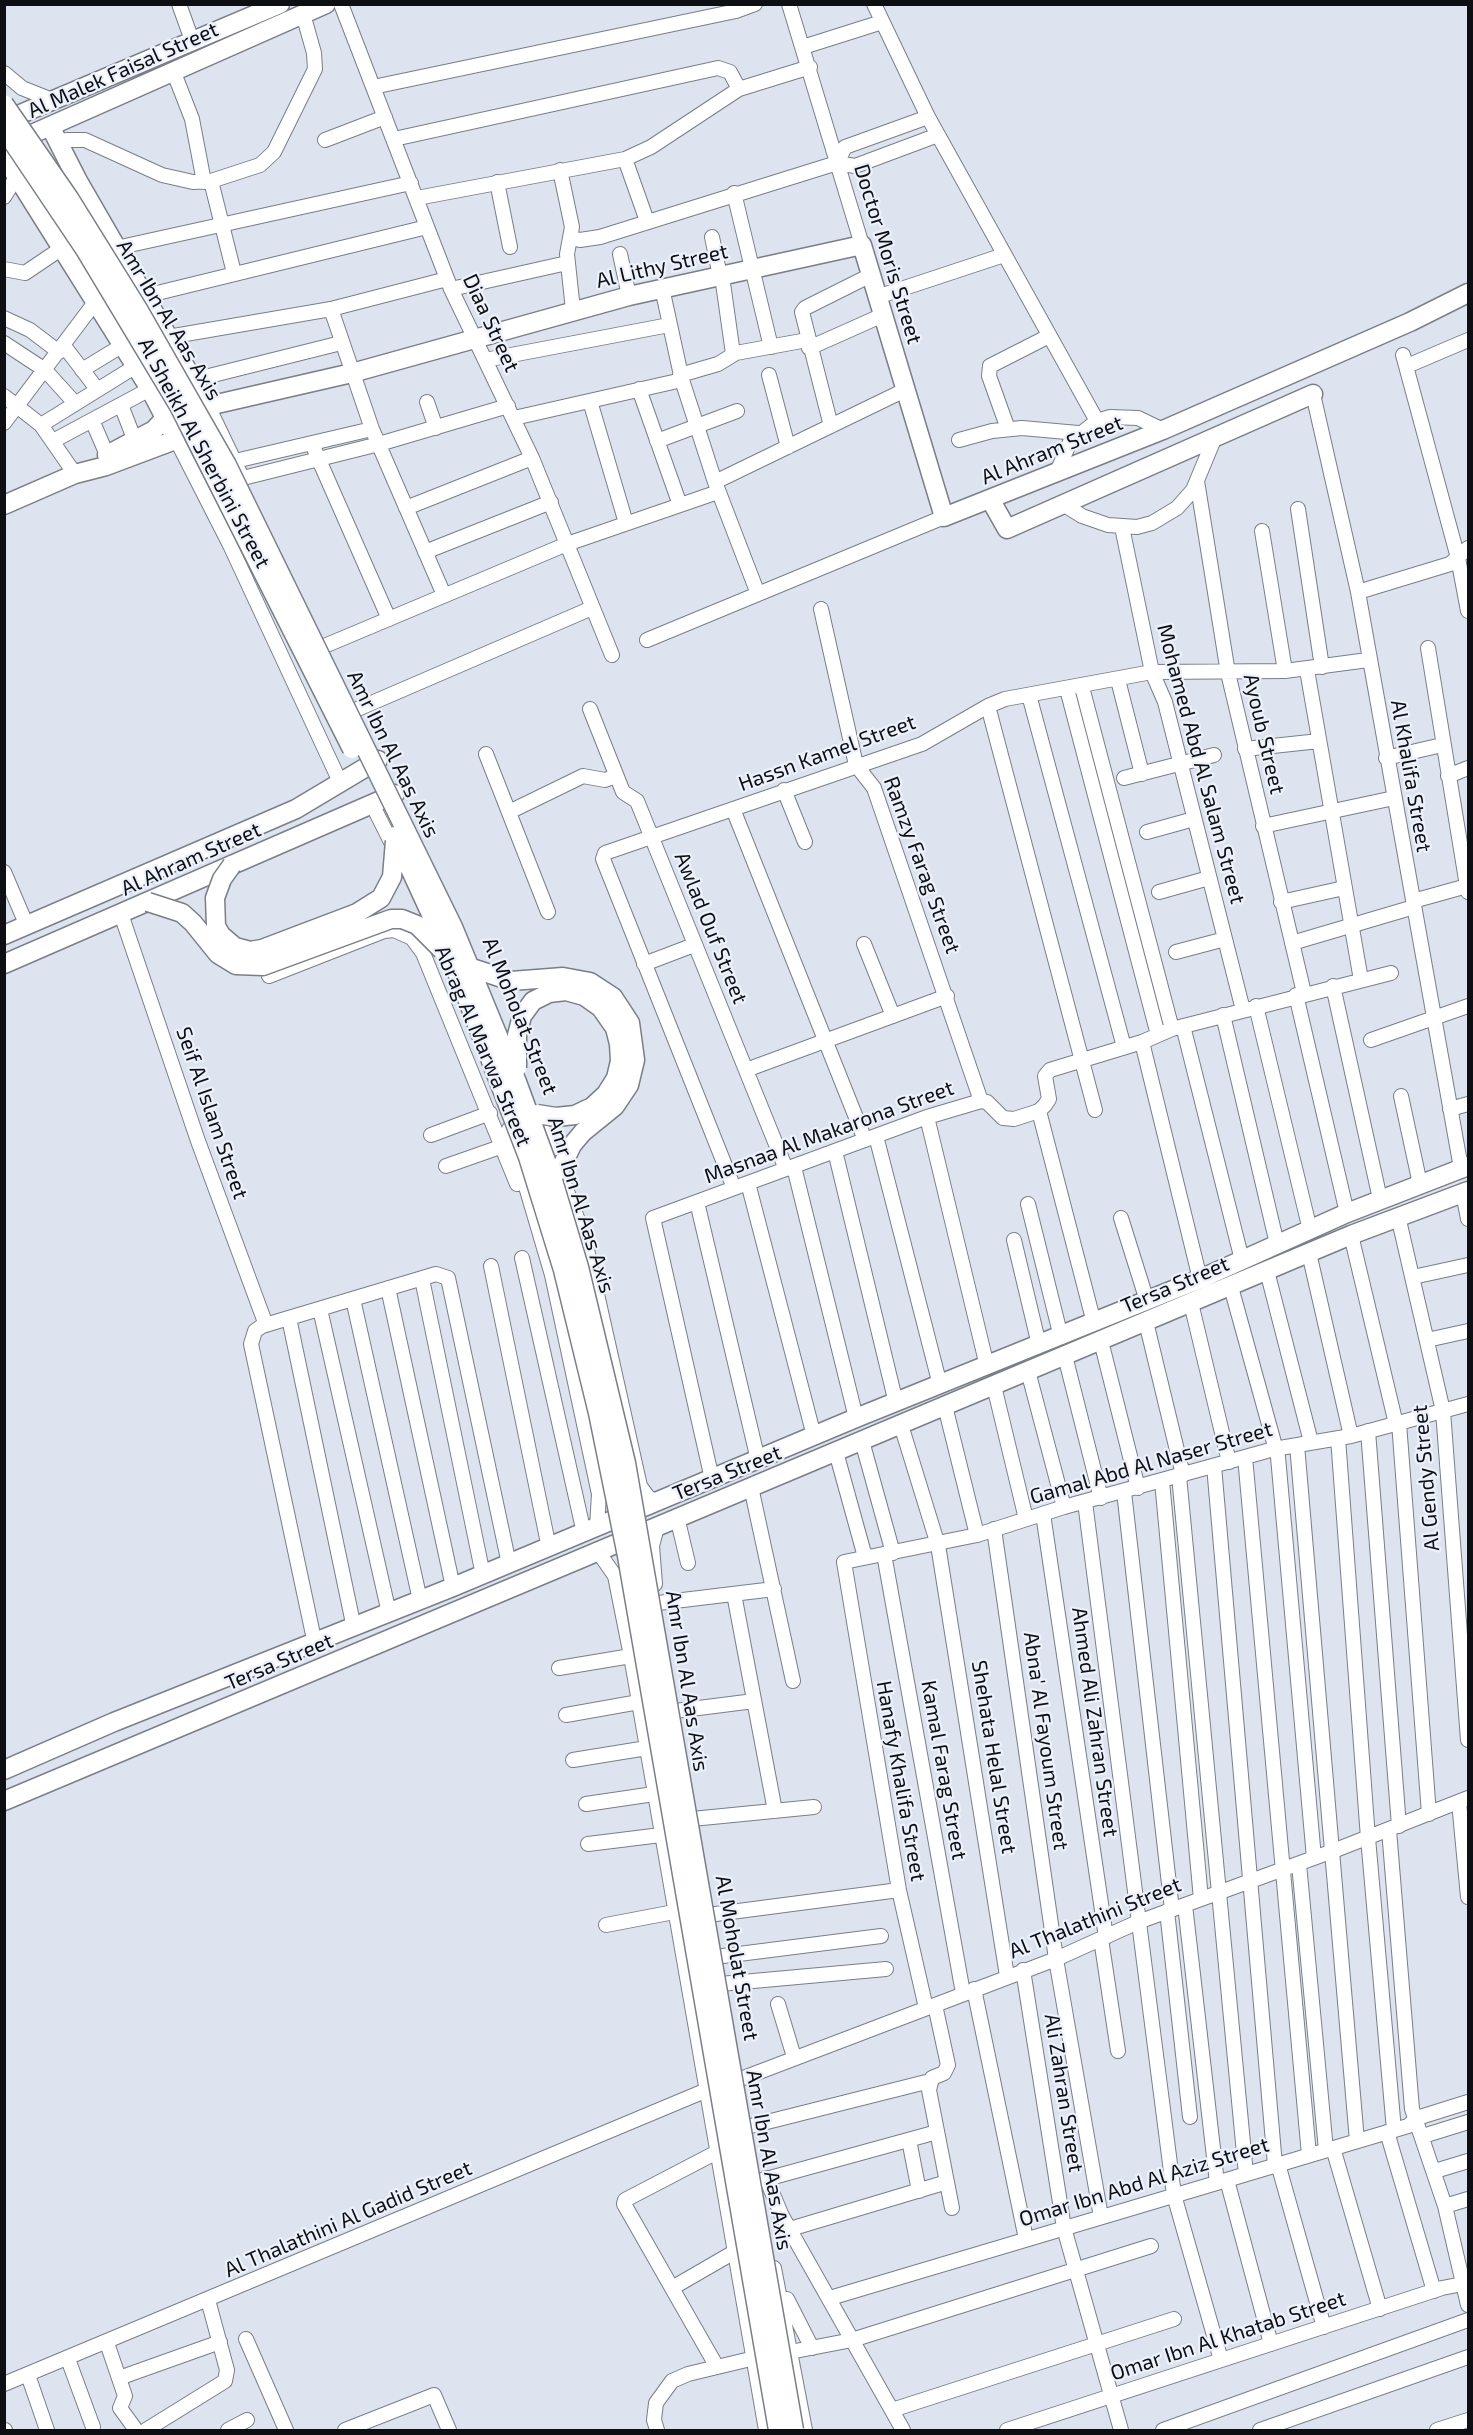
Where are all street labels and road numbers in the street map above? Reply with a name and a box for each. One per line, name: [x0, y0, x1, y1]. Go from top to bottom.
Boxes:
street label: Al Malek Faisal Street: [24, 17, 222, 123]
street label: Doctor Moris Street: [849, 161, 927, 347]
street label: Amr Ibn Al Aas Axis: [111, 235, 227, 405]
street label: Al Lithy Street: [594, 239, 730, 293]
street label: Diaa Street: [457, 270, 525, 376]
street label: Al Sheikh Al Sherbini Street: [132, 333, 276, 573]
street label: Al Ahram Street: [977, 410, 1127, 490]
street label: Mohamed Abd Al Salam Street: [1151, 621, 1251, 907]
street label: Amr Ibn Al Aas Axis: [342, 666, 444, 842]
street label: Ayoub Street: [1238, 671, 1290, 797]
street label: Al Khalifa Street: [1385, 698, 1437, 854]
street label: Hassn Kamel Street: [735, 709, 919, 797]
street label: Ramzy Farag Street: [878, 773, 966, 957]
street label: Al Ahram Street: [117, 817, 265, 901]
street label: Awlad Ouf Street: [669, 848, 753, 1008]
street label: Al Moholat Street: [477, 934, 563, 1098]
street label: Abrag Al Marwa Street: [429, 942, 537, 1150]
street label: Seif Al Islam Street: [171, 1024, 253, 1202]
street label: Masnaa Al Makarona Street: [701, 1075, 957, 1189]
street label: Amr Ibn Al Aas Axis: [542, 1114, 620, 1296]
street label: Tersa Street: [1117, 1251, 1233, 1319]
street label: Al Gendy Street: [1407, 1404, 1445, 1552]
street label: Gamal Abd Al Naser Street: [1027, 1416, 1275, 1510]
street label: Tersa Street: [669, 1440, 785, 1506]
street label: Amr Ibn Al Aas Axis: [660, 1589, 714, 1773]
street label: Ahmed Ali Zahran Street: [1066, 1606, 1124, 1838]
street label: Tersa Street: [221, 1628, 337, 1696]
street label: Abna' Al Fayoum Street: [1018, 1630, 1074, 1852]
street label: Shehata Helal Street: [966, 1658, 1022, 1856]
street label: Kamal Farag Street: [916, 1678, 972, 1862]
street label: Hanafy Khalifa Street: [871, 1679, 931, 1883]
street label: Al Thalathini Street: [1005, 1872, 1185, 1964]
street label: Al Moholat Street: [710, 1873, 764, 2043]
street label: Ali Zahran Street: [1039, 2012, 1089, 2174]
street label: Amr Ibn Al Aas Axis: [741, 2068, 797, 2252]
street label: Omar Ibn Abd Al Aziz Street: [1016, 2132, 1272, 2232]
street label: Al Thalathini Al Gadid Street: [221, 2155, 475, 2283]
street label: Omar Ibn Al Khatab Street: [1107, 2286, 1349, 2386]

